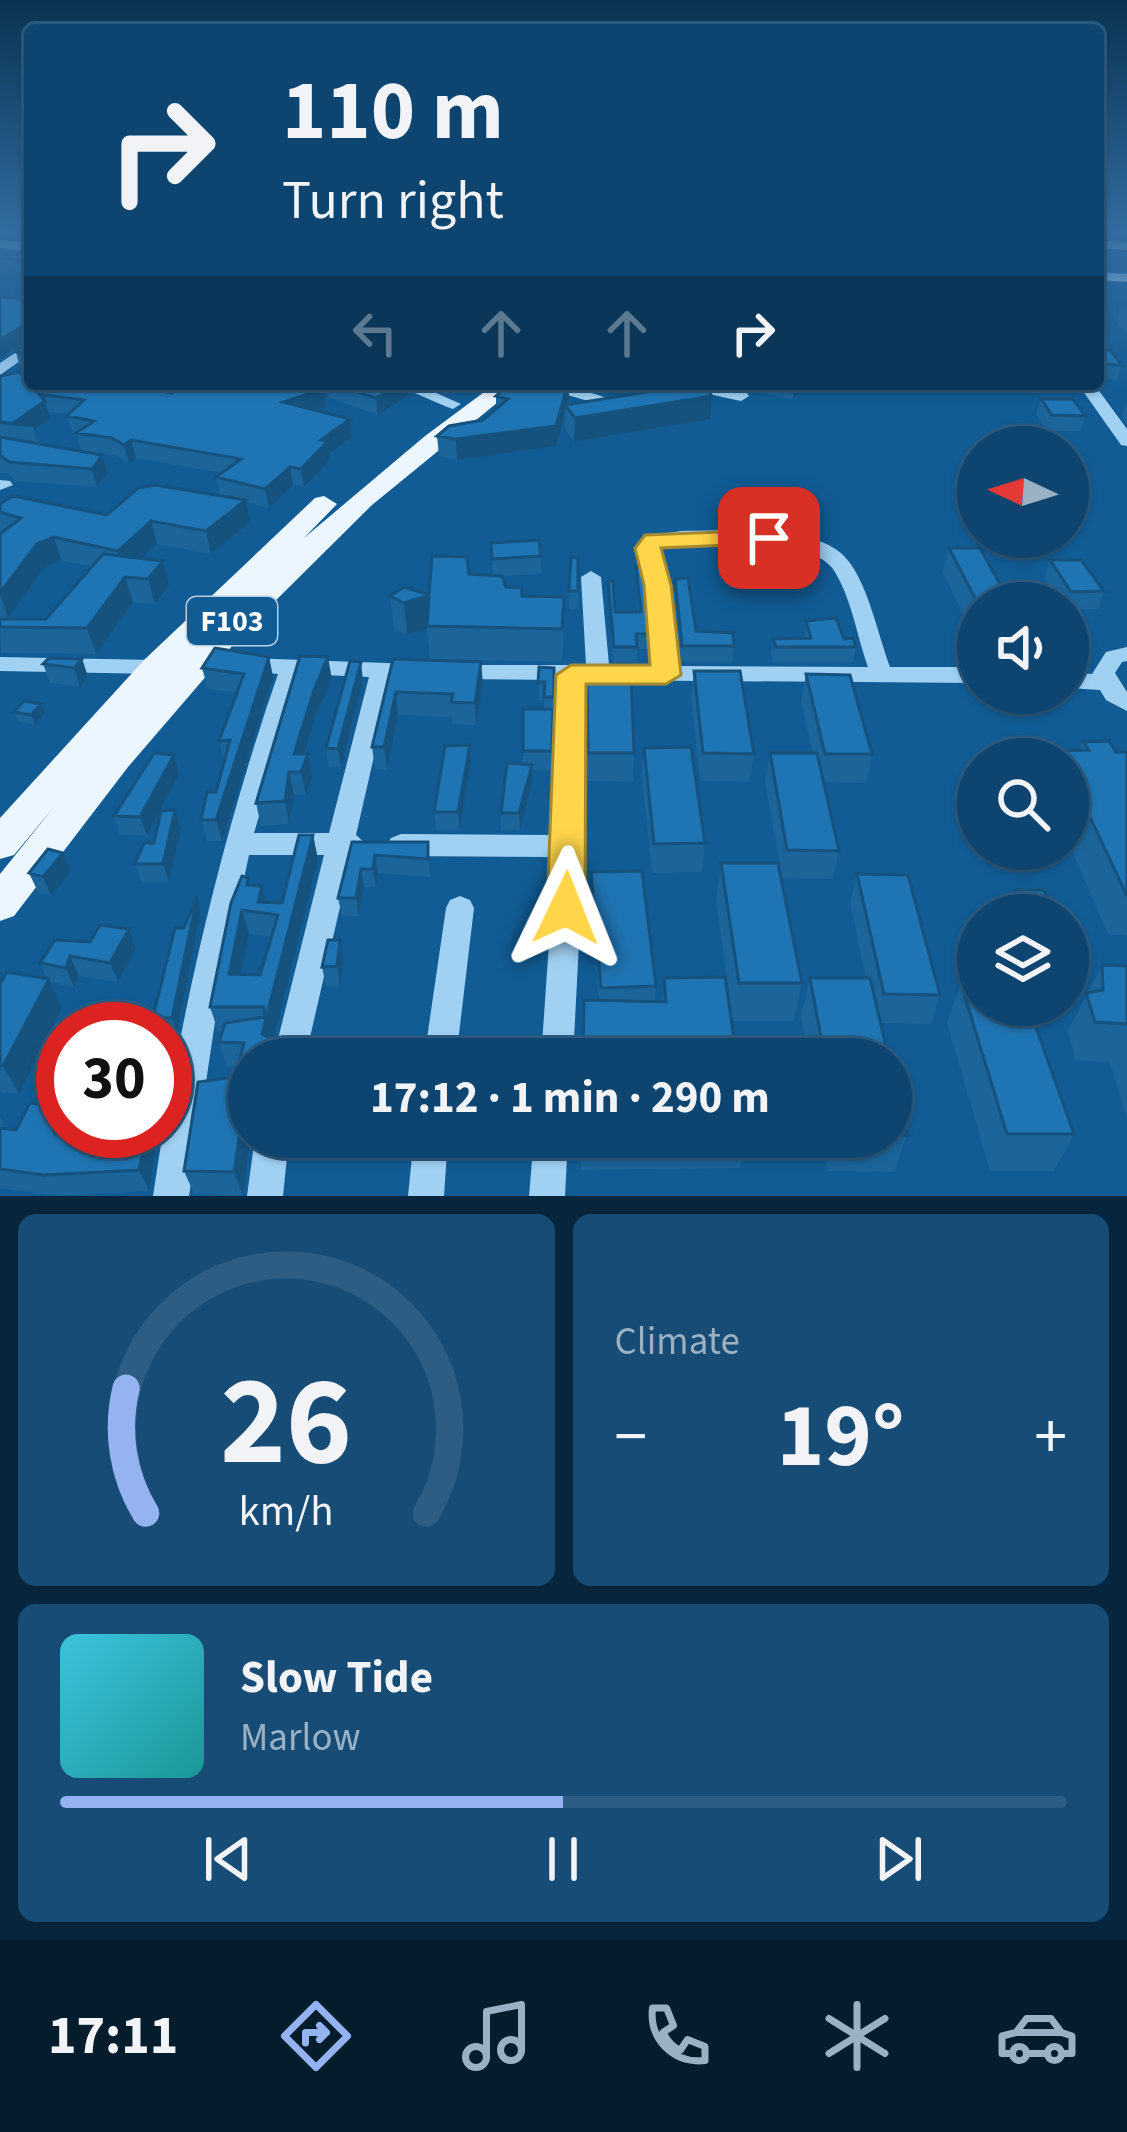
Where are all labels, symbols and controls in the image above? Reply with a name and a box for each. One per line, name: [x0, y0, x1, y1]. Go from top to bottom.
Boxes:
text: 110 m: [282, 52, 504, 172]
icon: right: [84, 72, 240, 228]
text: Turn right: [282, 163, 504, 240]
icon: left: [342, 300, 408, 366]
icon: ahead: [468, 300, 534, 366]
icon: ahead: [594, 300, 660, 366]
icon: right: [720, 300, 786, 366]
north arrow: [957, 426, 1089, 558]
map controls: [957, 426, 1089, 1026]
pin: [718, 487, 820, 589]
icon: arrive: [736, 505, 802, 571]
button: sound: [957, 582, 1089, 714]
road number: F103: [187, 597, 277, 645]
button: search: [957, 738, 1089, 870]
position arrow: [503, 845, 629, 971]
button: layers: [957, 894, 1089, 1026]
speed limit sign: 30: [36, 1002, 192, 1158]
text: 17:12 · 1 min · 290 m: [370, 1066, 770, 1130]
text: Climate: [615, 1314, 740, 1370]
text: 26: [220, 1334, 352, 1512]
text: 19°: [777, 1373, 905, 1501]
text: −: [615, 1390, 647, 1484]
text: +: [1034, 1390, 1067, 1484]
text: km/h: [239, 1481, 334, 1542]
text: Slow Tide: [240, 1646, 433, 1710]
text: Marlow: [240, 1710, 361, 1766]
icon: previous: [195, 1826, 261, 1892]
icon: pause: [530, 1826, 596, 1892]
icon: next: [866, 1826, 932, 1892]
icon: directions: [274, 1994, 358, 2078]
icon: music: [455, 1994, 539, 2078]
icon: phone: [635, 1994, 719, 2078]
icon: climate: [815, 1994, 899, 2078]
icon: car: [995, 1994, 1079, 2078]
text: 17:11: [48, 1998, 178, 2075]

